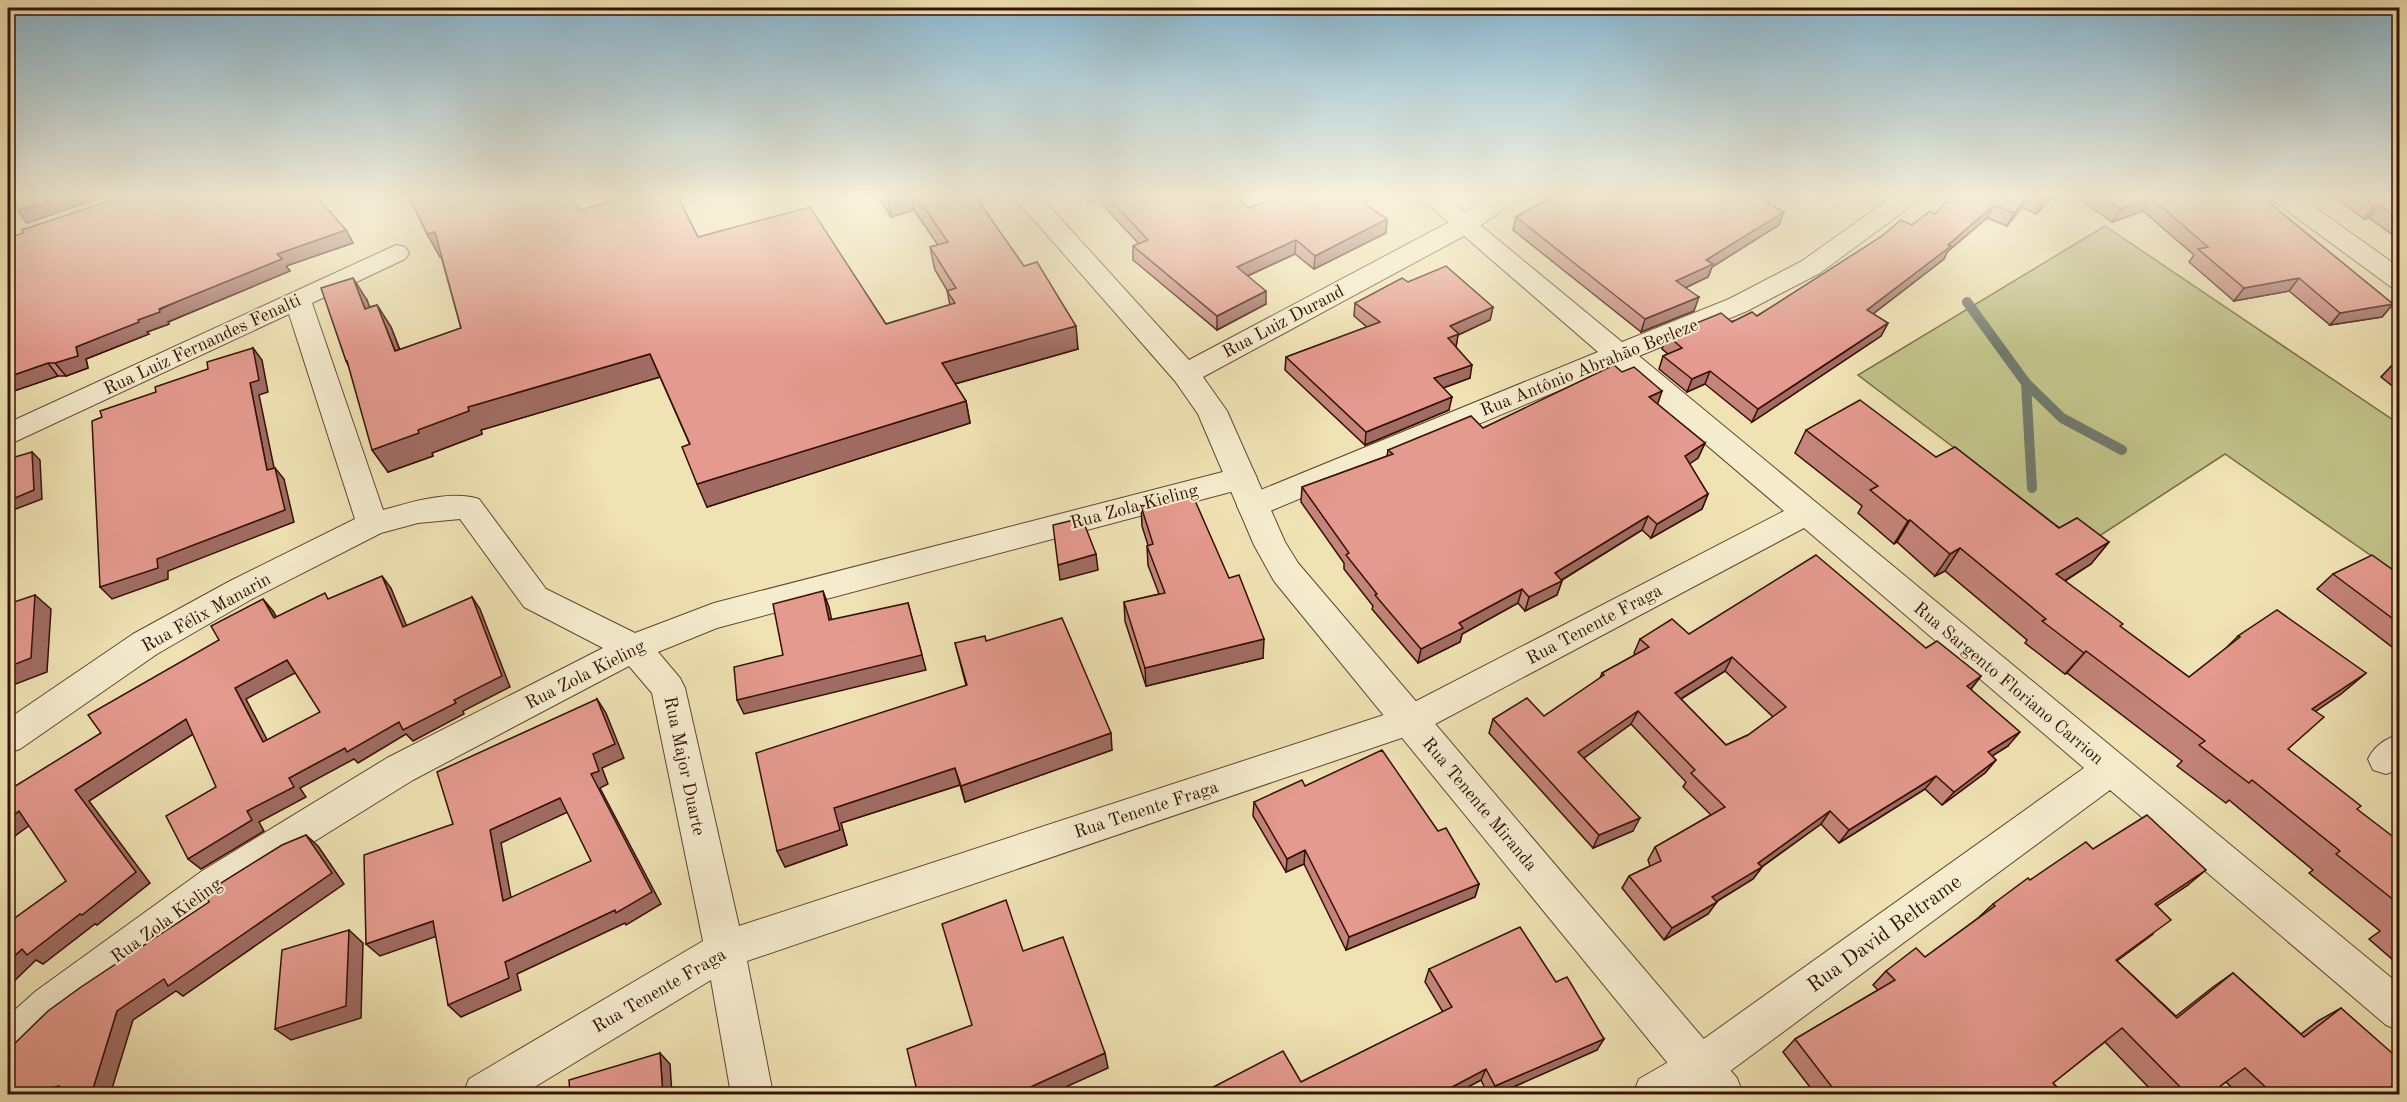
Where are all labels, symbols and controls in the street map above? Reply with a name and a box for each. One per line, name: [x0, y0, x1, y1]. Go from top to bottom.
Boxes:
street label: Rua Luiz Durand: [1220, 282, 1347, 362]
street label: Rua Luiz Fernandes Fenalti: [101, 291, 304, 399]
street label: Rua Antônio Abrahão Berleze: [1478, 316, 1701, 420]
street label: Rua Zola Kieling: [1068, 481, 1201, 533]
street label: Rua Félix Manarin: [139, 570, 274, 656]
street label: Rua Tenente Fraga: [1524, 582, 1665, 668]
street label: Rua Sargento Floriano Carrion: [1910, 599, 2107, 769]
street label: Rua Zola Kieling: [523, 637, 649, 713]
street label: Rua Major Duarte: [660, 695, 708, 838]
street label: Rua Tenente Miranda: [1418, 735, 1540, 875]
street label: Rua Tenente Fraga: [1072, 778, 1221, 842]
street label: Rua David Beltrame: [1804, 871, 1966, 997]
street label: Rua Zola Kieling: [108, 875, 225, 967]
street label: Rua Tenente Fraga: [590, 945, 729, 1036]

